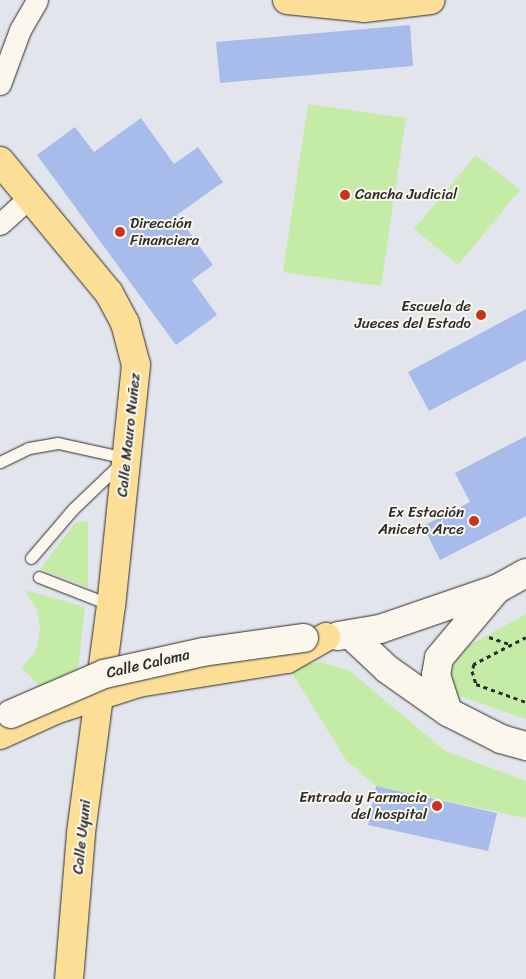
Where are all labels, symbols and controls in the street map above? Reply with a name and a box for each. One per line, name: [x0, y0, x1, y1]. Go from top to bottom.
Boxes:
place label: Cancha Judicial: [355, 186, 457, 204]
marker: Cancha Judicial: [339, 189, 351, 201]
place label: Dirección Financiera: [130, 214, 199, 249]
marker: Dirección Financiera: [114, 226, 126, 238]
place label: Escuela de Jueces del Estado: [354, 297, 471, 332]
marker: Escuela de Jueces del Estado: [475, 309, 487, 321]
street label: Calle Mauro Nuñez: [114, 373, 144, 497]
place label: Ex Estación Aniceto Arce: [378, 503, 464, 538]
marker: Ex Estación Aniceto Arce: [468, 515, 480, 527]
street label: Calle Calama: [105, 646, 191, 682]
place label: Entrada y Farmacia del hospital: [299, 788, 427, 823]
street label: Calle Uyuni: [69, 799, 95, 875]
marker: Entrada y Farmacia del hospital: [431, 800, 443, 812]

